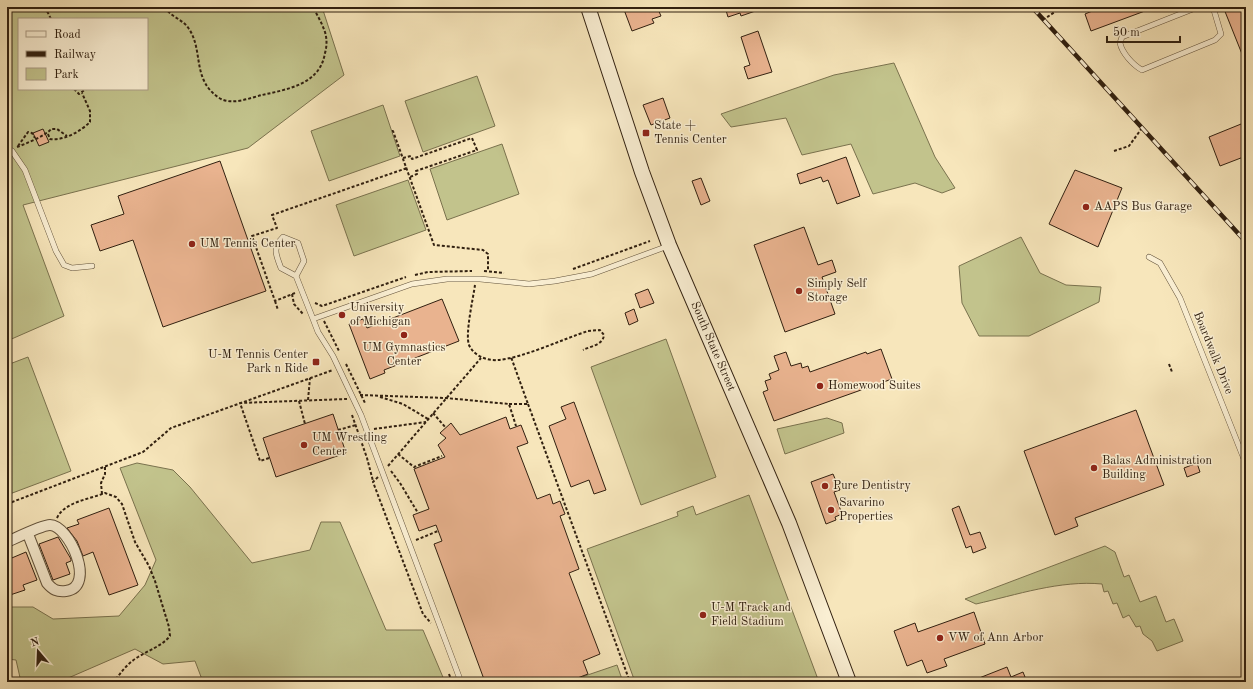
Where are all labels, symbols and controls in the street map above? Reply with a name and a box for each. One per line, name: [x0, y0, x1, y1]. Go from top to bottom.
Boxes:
legend: [18, 18, 148, 90]
scale bar: [1107, 18, 1180, 44]
text: 50 m: [1113, 26, 1140, 39]
text: Road: [54, 29, 81, 41]
text: Railway: [54, 49, 97, 61]
text: Park: [54, 69, 79, 81]
place label: State + Tennis Center: [654, 120, 727, 146]
marker: State + Tennis Center: [641, 128, 651, 138]
place label: AAPS Bus Garage: [1094, 201, 1192, 213]
marker: AAPS Bus Garage: [1081, 202, 1091, 212]
place label: UM Tennis Center: [200, 238, 296, 250]
marker: UM Tennis Center: [187, 239, 197, 249]
place label: Simply Self Storage: [807, 278, 868, 304]
marker: Simply Self Storage: [794, 286, 804, 296]
street label: South State Street: [688, 300, 737, 393]
place label: University of Michigan: [350, 302, 411, 328]
marker: University of Michigan: [337, 310, 347, 320]
street label: Boardwalk Drive: [1191, 310, 1235, 396]
marker: UM Gymnastics Center: [399, 330, 409, 340]
place label: UM Gymnastics Center: [363, 342, 445, 368]
place label: U-M Tennis Center Park n Ride: [208, 349, 308, 375]
marker: U-M Tennis Center Park n Ride: [311, 357, 321, 367]
place label: Homewood Suites: [828, 380, 921, 392]
marker: Homewood Suites: [815, 381, 825, 391]
place label: UM Wrestling Center: [312, 432, 387, 458]
marker: UM Wrestling Center: [299, 440, 309, 450]
place label: Balas Administration Building: [1102, 455, 1213, 481]
marker: Balas Administration Building: [1089, 463, 1099, 473]
place label: Pure Dentistry: [833, 480, 911, 492]
marker: Pure Dentistry: [820, 481, 830, 491]
place label: Savarino Properties: [839, 497, 893, 523]
marker: Savarino Properties: [826, 505, 836, 515]
place label: U-M Track and Field Stadium: [711, 602, 791, 628]
marker: U-M Track and Field Stadium: [698, 610, 708, 620]
north arrow: [18, 631, 58, 671]
place label: VW of Ann Arbor: [948, 632, 1043, 644]
marker: VW of Ann Arbor: [935, 633, 945, 643]
text: N: [29, 636, 42, 650]

